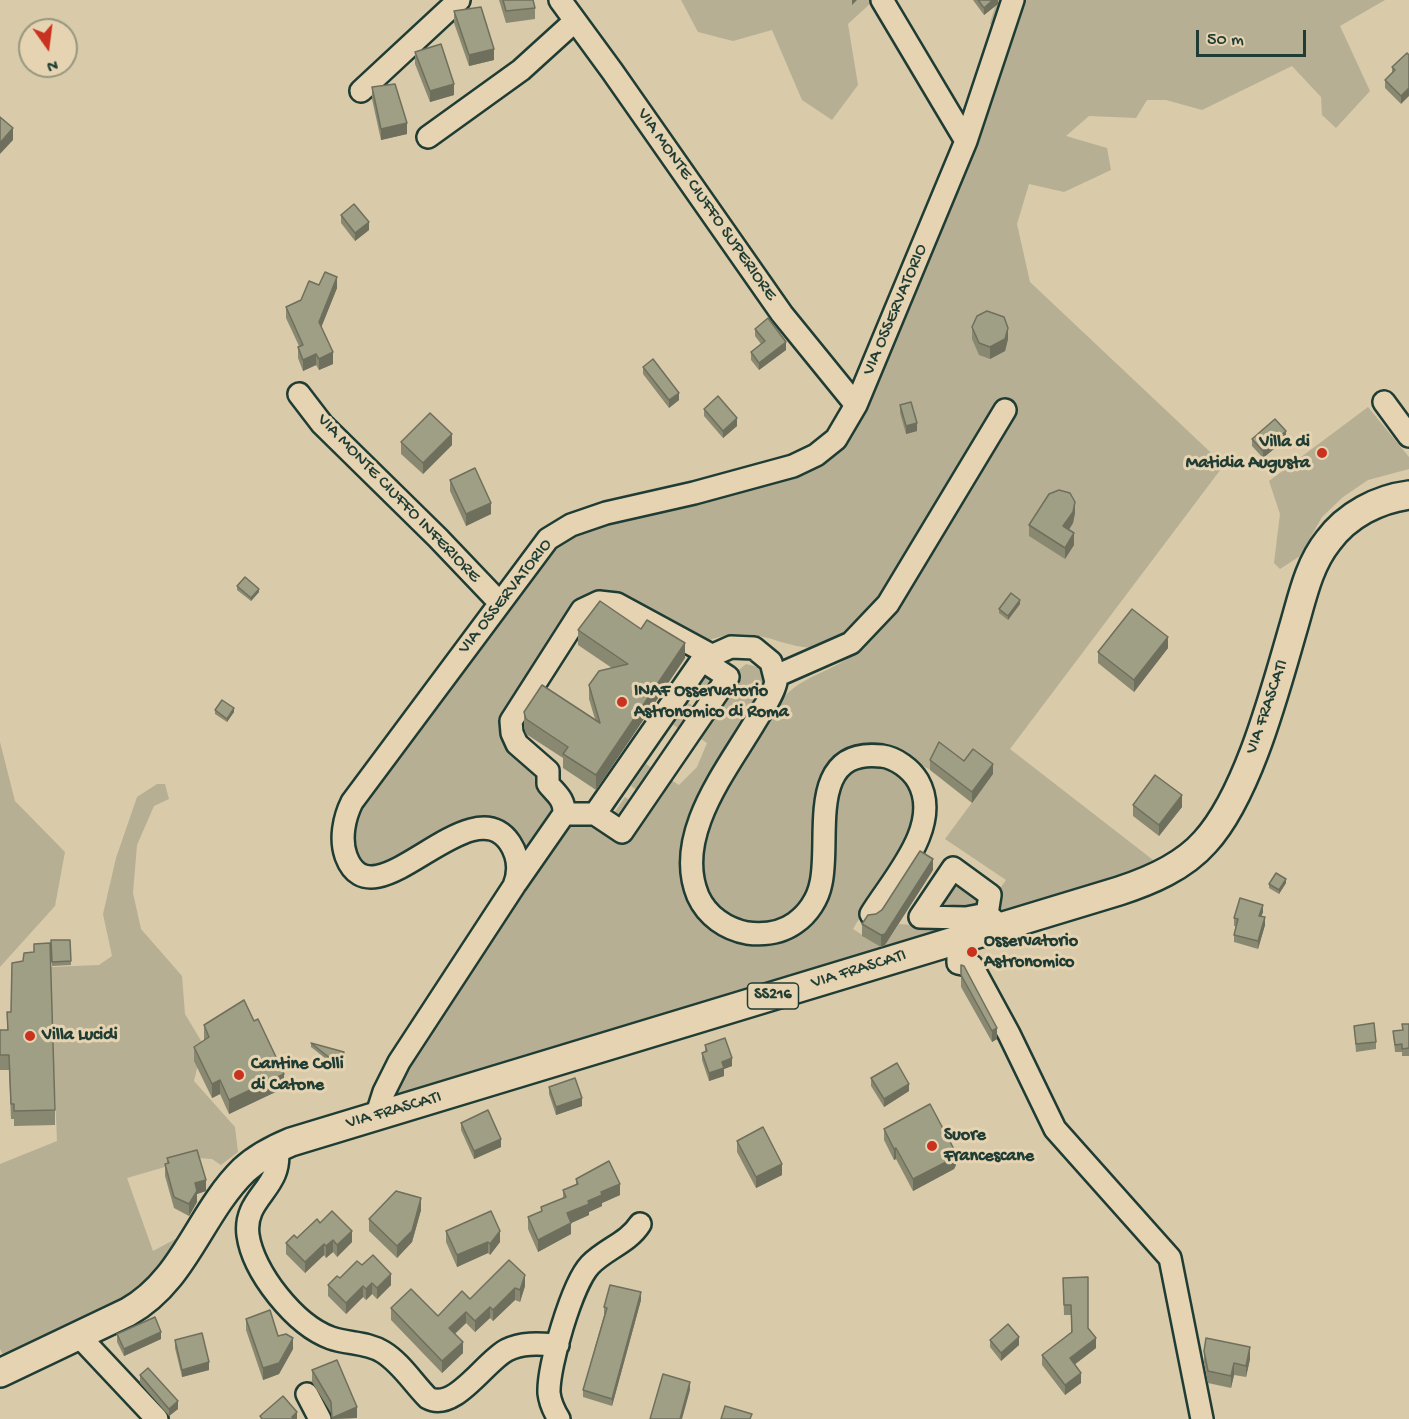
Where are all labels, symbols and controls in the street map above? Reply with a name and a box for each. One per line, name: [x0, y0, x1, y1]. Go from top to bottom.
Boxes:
north arrow: [18, 18, 78, 78]
scale bar: [1199, 18, 1308, 56]
text: 50 m: [1207, 30, 1244, 51]
text: N: [45, 54, 59, 74]
street label: VIA MONTE CIUFFO SUPERIORE: [631, 105, 781, 305]
street label: VIA OSSERVATORIO: [859, 241, 933, 379]
street label: VIA MONTE CIUFFO INFERIORE: [312, 410, 484, 588]
place label: Villa di Matidia Augusta: [1186, 432, 1310, 474]
marker: Villa di Matidia Augusta: [1315, 446, 1329, 460]
street label: VIA OSSERVATORIO: [454, 535, 558, 659]
street label: VIA FRASCATI: [1242, 657, 1294, 757]
place label: INAF Osservatorio Astronomico di Roma: [634, 681, 789, 724]
marker: INAF Osservatorio Astronomico di Roma: [615, 695, 629, 709]
place label: Osservatorio Astronomico: [984, 931, 1078, 974]
street label: VIA FRASCATI: [809, 945, 909, 995]
marker: Osservatorio Astronomico: [965, 945, 979, 959]
road number: SS216: [748, 983, 798, 1009]
place label: Villa Lucidi: [42, 1025, 118, 1047]
marker: Villa Lucidi: [23, 1029, 37, 1043]
place label: Cantine Colli di Catone: [251, 1054, 344, 1096]
marker: Cantine Colli di Catone: [232, 1068, 246, 1082]
street label: VIA FRASCATI: [344, 1087, 444, 1135]
place label: Suore Francescane: [944, 1125, 1034, 1168]
marker: Suore Francescane: [925, 1139, 939, 1153]

